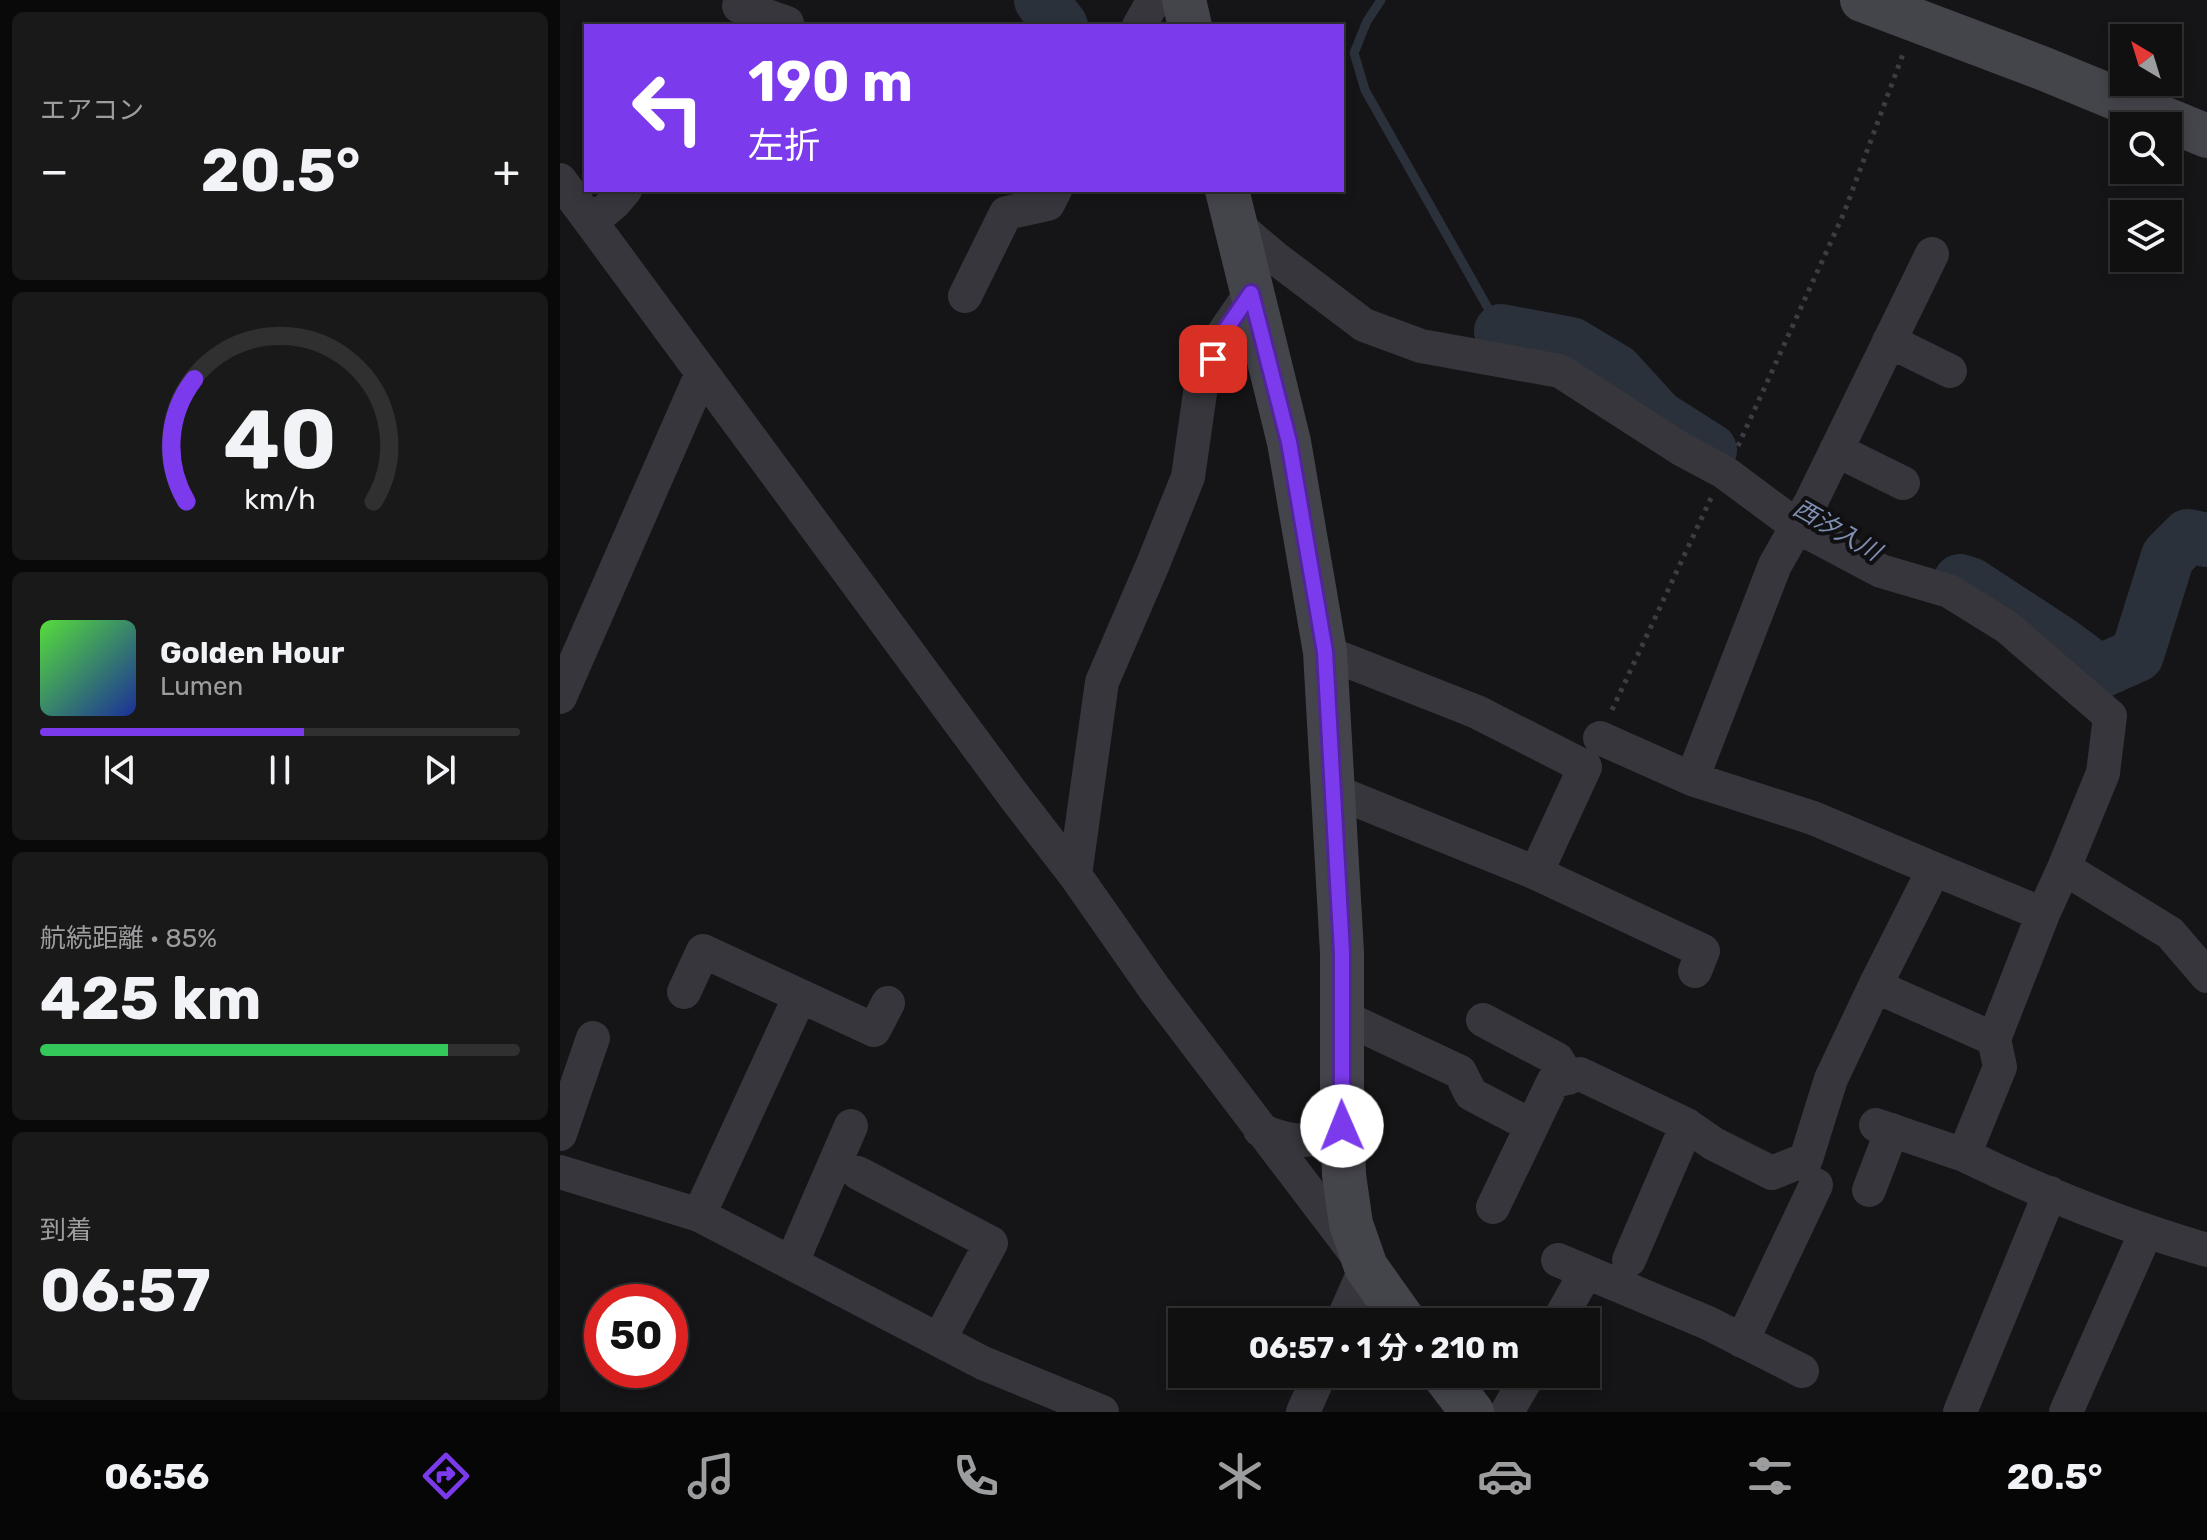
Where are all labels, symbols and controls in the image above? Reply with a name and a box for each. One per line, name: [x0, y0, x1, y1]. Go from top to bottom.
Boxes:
north arrow: [2110, 24, 2182, 96]
map controls: [2110, 24, 2182, 272]
text: 190 m: [748, 49, 913, 115]
icon: left: [616, 56, 720, 160]
text: エアコン: [40, 95, 144, 126]
button: search: [2110, 112, 2182, 184]
text: 左折: [748, 124, 820, 167]
text: 20.5°: [201, 135, 361, 206]
text: −: [40, 145, 69, 197]
text: +: [493, 145, 520, 197]
button: layers: [2110, 200, 2182, 272]
pin: [1179, 325, 1247, 393]
icon: arrive: [1191, 337, 1235, 381]
text: 40: [223, 390, 337, 489]
text: km/h: [244, 482, 316, 516]
water label: 西汐入川: [1788, 494, 1888, 568]
text: Golden Hour: [160, 635, 344, 671]
text: Lumen: [160, 671, 243, 702]
icon: previous: [98, 748, 142, 792]
icon: pause: [258, 748, 302, 792]
icon: next: [418, 748, 462, 792]
text: 航続距離 · 85%: [40, 923, 217, 954]
text: 425 km: [40, 963, 262, 1034]
position arrow: [1300, 1084, 1384, 1168]
text: 到着: [40, 1215, 92, 1246]
text: 06:57: [40, 1255, 211, 1326]
speed limit sign: 50: [584, 1284, 688, 1388]
text: 06:57 · 1 分 · 210 m: [1249, 1330, 1519, 1366]
icon: directions: [418, 1448, 474, 1504]
icon: music: [683, 1448, 739, 1504]
icon: phone: [948, 1448, 1004, 1504]
icon: climate: [1212, 1448, 1268, 1504]
icon: car: [1477, 1448, 1533, 1504]
icon: filters: [1742, 1448, 1798, 1504]
text: 06:56: [104, 1455, 209, 1498]
text: 20.5°: [2007, 1455, 2103, 1498]

